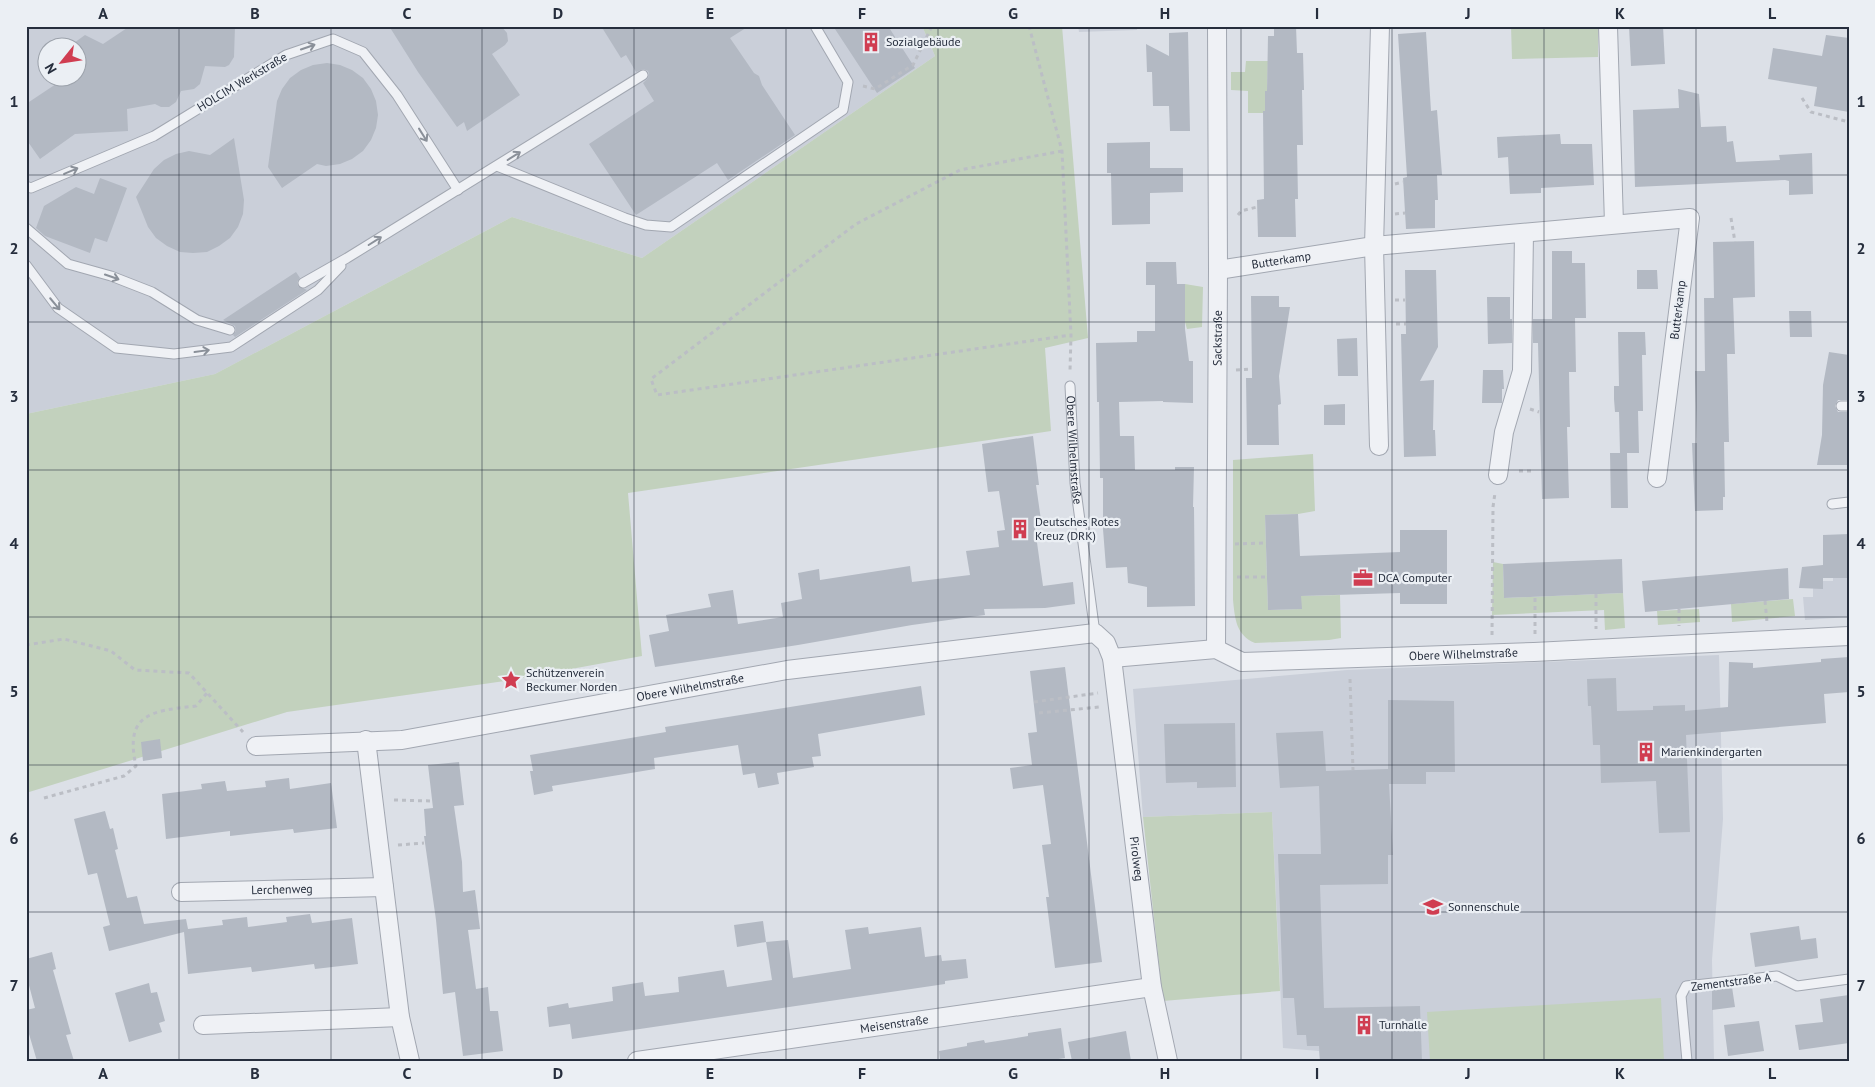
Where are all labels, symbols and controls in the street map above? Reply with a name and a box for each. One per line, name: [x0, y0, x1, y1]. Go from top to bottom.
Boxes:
text: A: [98, 3, 108, 23]
text: B: [250, 3, 260, 23]
text: C: [403, 3, 412, 23]
text: D: [553, 3, 563, 23]
text: E: [706, 3, 714, 23]
text: F: [858, 3, 866, 23]
text: G: [1008, 3, 1018, 23]
text: H: [1160, 3, 1170, 23]
text: I: [1315, 3, 1319, 23]
text: J: [1464, 3, 1471, 23]
text: K: [1615, 3, 1625, 23]
text: L: [1768, 3, 1777, 23]
building icon: Sozialgebäude: [860, 31, 882, 53]
place label: Sozialgebäude: [886, 34, 961, 49]
north arrow: [38, 38, 88, 88]
one-way arrow: [299, 42, 315, 52]
street label: HOLCIM Werkstraße: [194, 49, 289, 114]
text: N: [41, 60, 61, 77]
text: 1: [9, 91, 19, 111]
text: 1: [1856, 91, 1866, 111]
one-way arrow: [418, 128, 428, 142]
one-way arrow: [506, 150, 520, 160]
one-way arrow: [63, 165, 78, 175]
one-way arrow: [368, 236, 382, 246]
text: 2: [9, 238, 19, 258]
text: 2: [1856, 238, 1866, 258]
street label: Butterkamp: [1251, 248, 1312, 272]
one-way arrow: [104, 273, 120, 282]
street label: Butterkamp: [1666, 279, 1689, 340]
one-way arrow: [50, 297, 61, 310]
street label: Sackstraße: [1209, 310, 1225, 366]
one-way arrow: [194, 345, 210, 355]
text: 3: [9, 386, 19, 406]
text: 3: [1856, 386, 1866, 406]
street label: Obere Wilhelmstraße: [1063, 395, 1086, 505]
place label: Deutsches Rotes Kreuz (DRK): [1035, 514, 1119, 543]
building icon: Deutsches Rotes Kreuz (DRK): [1009, 518, 1031, 540]
text: 4: [9, 533, 19, 553]
text: 4: [1856, 533, 1866, 553]
office icon: DCA Computer: [1352, 567, 1374, 589]
place label: DCA Computer: [1378, 570, 1452, 585]
street label: Obere Wilhelmstraße: [1409, 645, 1518, 663]
place label: Schützenverein Beckumer Norden: [526, 665, 617, 694]
place icon: Schützenverein Beckumer Norden: [500, 669, 522, 691]
street label: Obere Wilhelmstraße: [635, 670, 745, 704]
text: 5: [9, 681, 19, 701]
text: 5: [1856, 681, 1866, 701]
building icon: Marienkindergarten: [1635, 741, 1657, 763]
place label: Marienkindergarten: [1661, 744, 1762, 759]
text: 6: [9, 828, 19, 848]
text: 6: [1856, 828, 1866, 848]
street label: Pirolweg: [1127, 835, 1147, 882]
street label: Lerchenweg: [251, 881, 313, 897]
school or university icon: Sonnenschule: [1422, 896, 1444, 918]
place label: Sonnenschule: [1448, 899, 1520, 914]
street label: Zementstraße A: [1690, 969, 1772, 994]
text: 7: [9, 975, 19, 995]
text: 7: [1856, 975, 1866, 995]
street label: Meisenstraße: [859, 1011, 929, 1036]
building icon: Turnhalle: [1353, 1014, 1375, 1036]
place label: Turnhalle: [1379, 1017, 1427, 1032]
text: A: [98, 1063, 108, 1083]
text: B: [250, 1063, 260, 1083]
text: C: [403, 1063, 412, 1083]
text: D: [553, 1063, 563, 1083]
text: E: [706, 1063, 714, 1083]
text: F: [858, 1063, 866, 1083]
text: G: [1008, 1063, 1018, 1083]
text: H: [1160, 1063, 1170, 1083]
text: I: [1315, 1063, 1319, 1083]
text: J: [1464, 1063, 1471, 1083]
text: K: [1615, 1063, 1625, 1083]
text: L: [1768, 1063, 1777, 1083]

